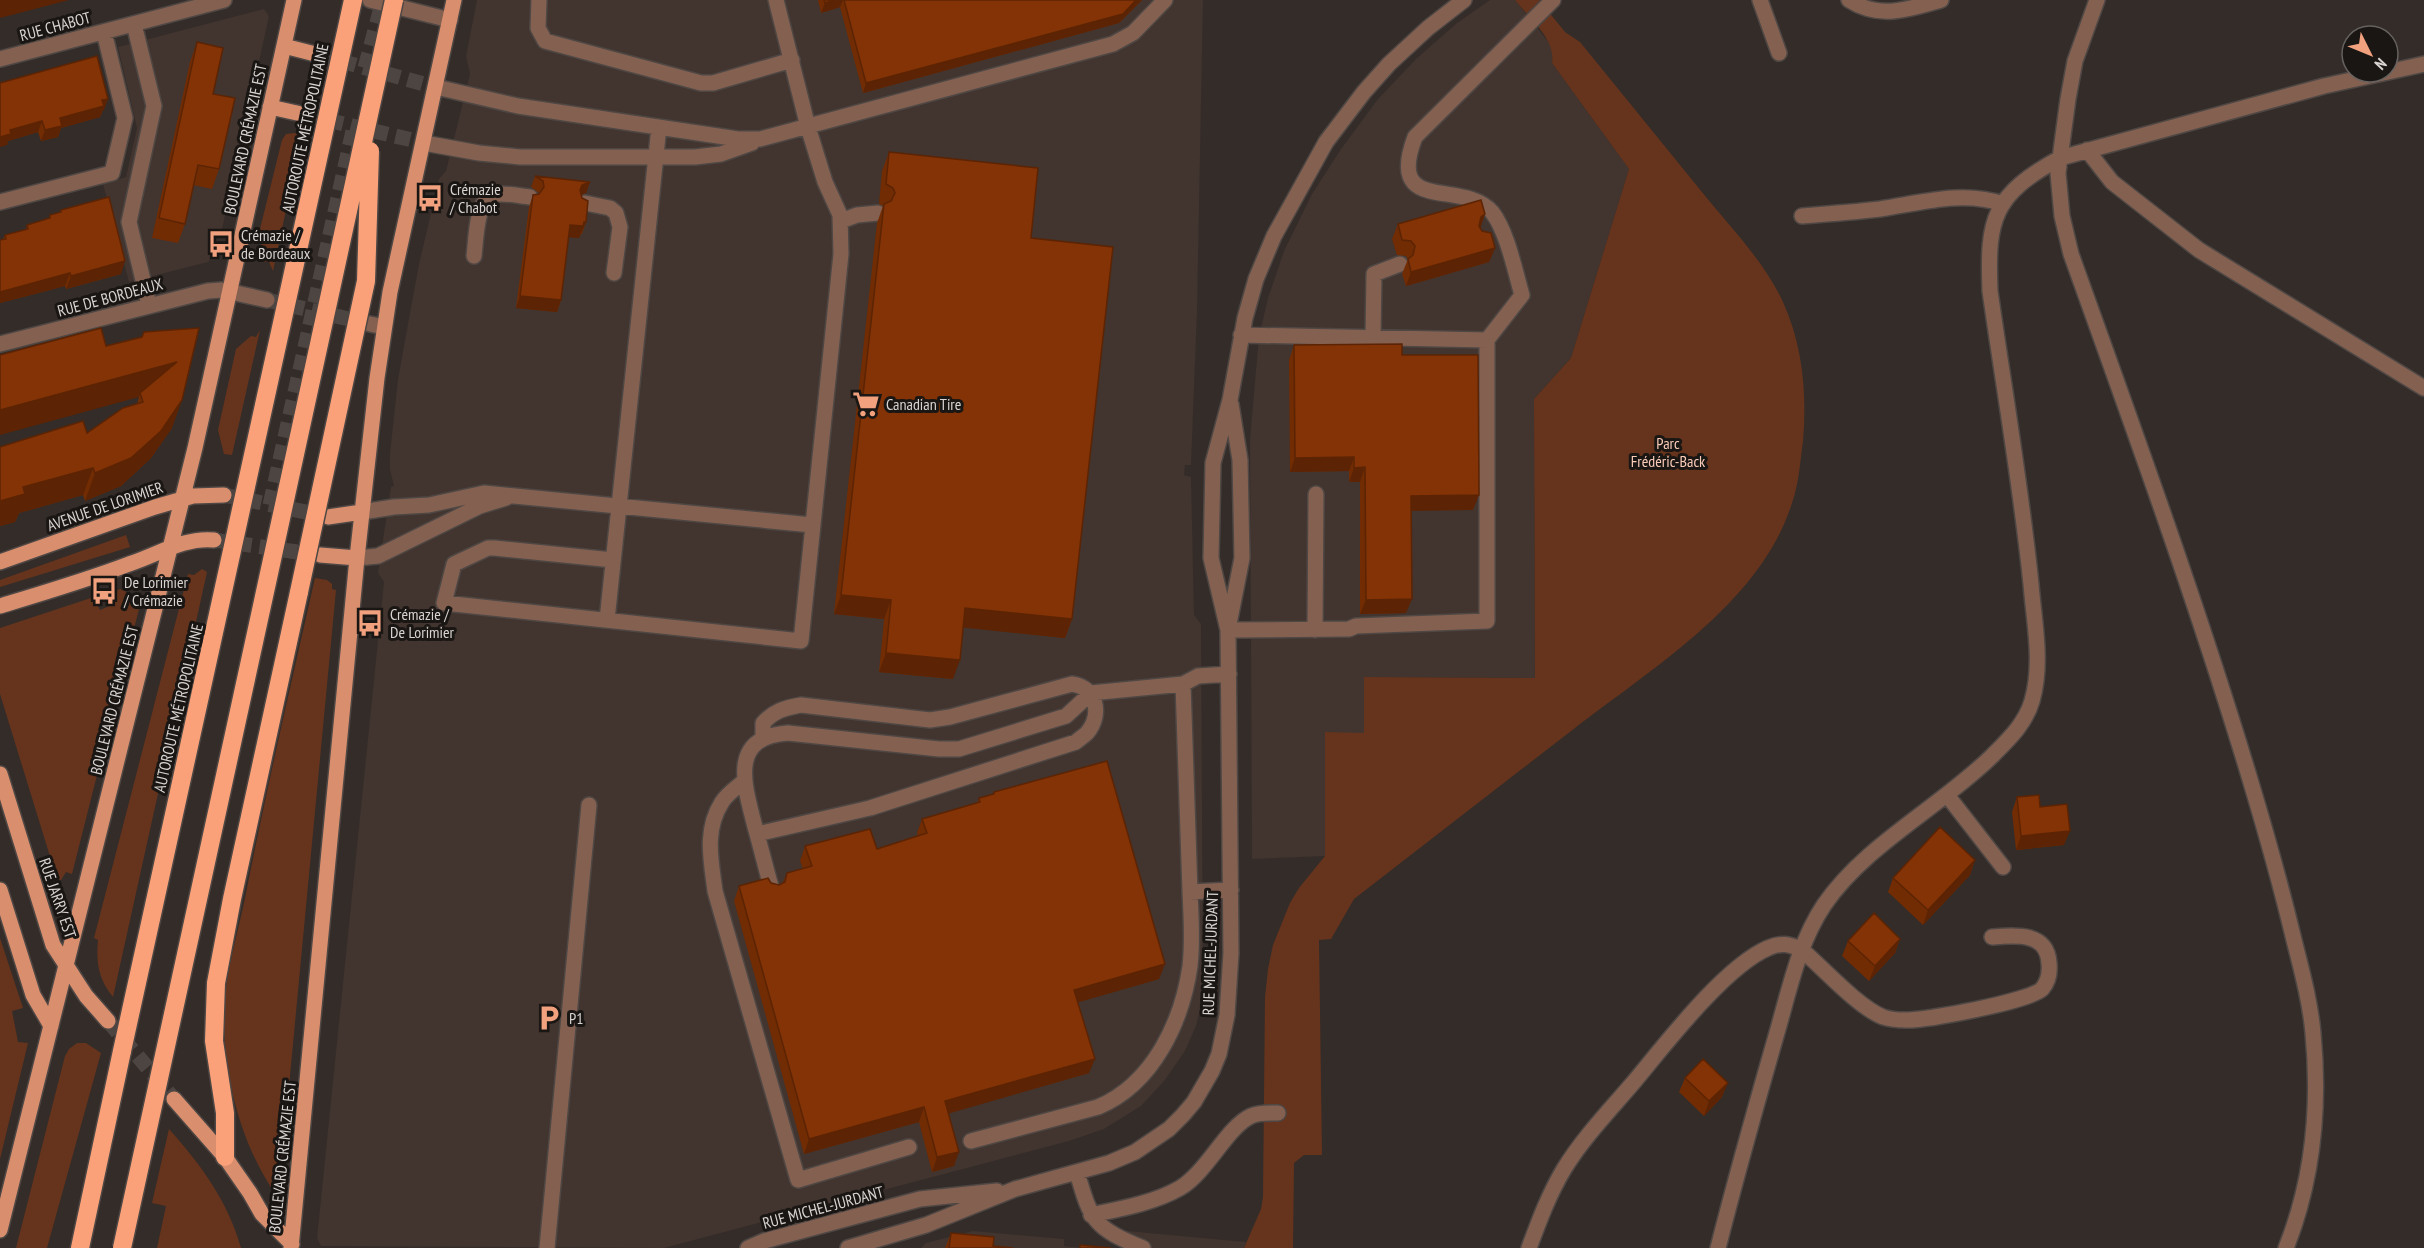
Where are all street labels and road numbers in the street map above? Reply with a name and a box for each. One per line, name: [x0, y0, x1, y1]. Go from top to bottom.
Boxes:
street label: RUE CHABOT: [17, 7, 93, 45]
street label: AUTOROUTE MÉTROPOLITAINE: [277, 41, 333, 214]
street label: BOULEVARD CRÉMAZIE EST: [219, 62, 271, 216]
street label: RUE DE BORDEAUX: [55, 273, 165, 321]
street label: AVENUE DE LORIMIER: [44, 477, 166, 535]
street label: AUTOROUTE MÉTROPOLITAINE: [149, 622, 207, 794]
street label: BOULEVARD CRÉMAZIE EST: [86, 623, 142, 777]
street label: RUE JARRY EST: [35, 855, 81, 941]
street label: RUE MICHEL-JURDANT: [1198, 890, 1222, 1016]
street label: BOULEVARD CRÉMAZIE EST: [264, 1080, 300, 1234]
street label: RUE MICHEL-JURDANT: [760, 1181, 886, 1233]

